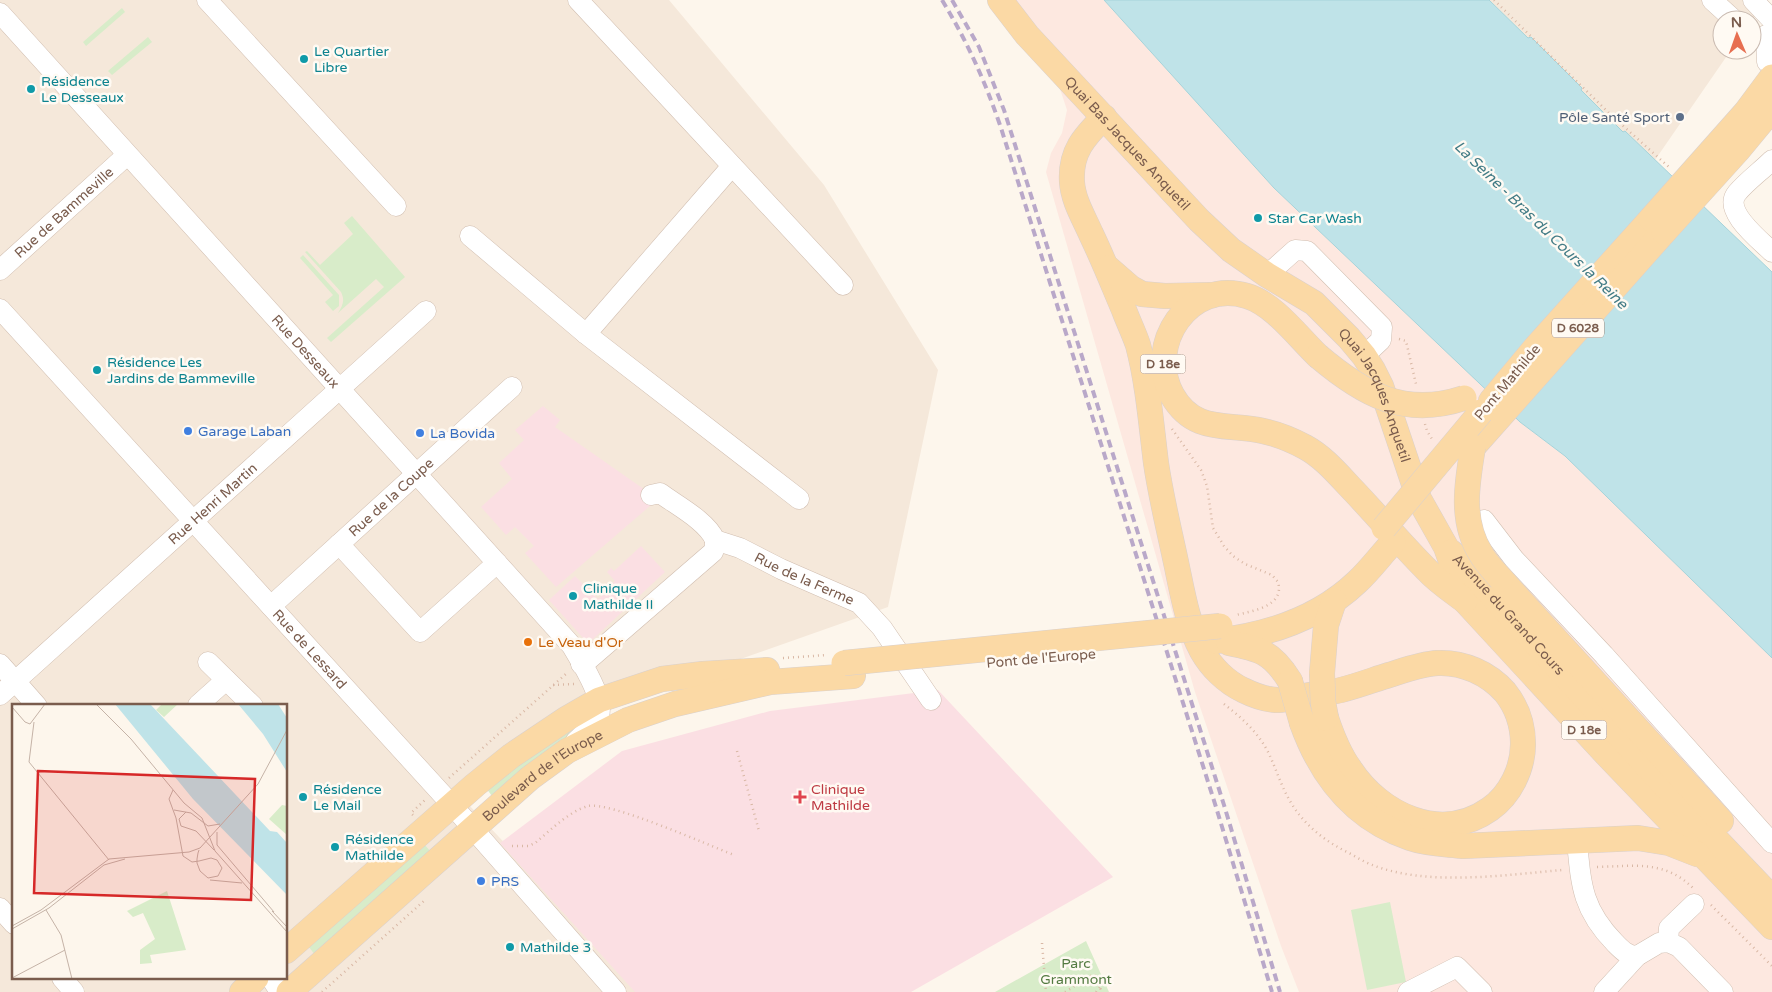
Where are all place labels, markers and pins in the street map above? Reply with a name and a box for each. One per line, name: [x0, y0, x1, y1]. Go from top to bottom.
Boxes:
place label: Le Quartier Libre: [314, 43, 389, 76]
marker: Le Quartier Libre: [298, 53, 310, 65]
place label: Résidence Le Desseaux: [41, 73, 124, 106]
marker: Résidence Le Desseaux: [25, 83, 37, 95]
place label: Pôle Santé Sport: [1559, 109, 1671, 126]
marker: Pôle Santé Sport: [1674, 111, 1686, 123]
place label: Star Car Wash: [1268, 210, 1362, 227]
marker: Star Car Wash: [1252, 212, 1264, 224]
place label: Résidence Les Jardins de Bammeville: [107, 354, 255, 387]
marker: Résidence Les Jardins de Bammeville: [91, 364, 103, 376]
place label: Garage Laban: [198, 423, 291, 440]
marker: Garage Laban: [182, 425, 194, 437]
place label: La Bovida: [430, 425, 495, 442]
marker: La Bovida: [414, 427, 426, 439]
place label: Clinique Mathilde II: [583, 580, 653, 613]
marker: Clinique Mathilde II: [567, 590, 579, 602]
place label: Le Veau d'Or: [538, 634, 624, 651]
marker: Le Veau d'Or: [522, 636, 534, 648]
place label: Résidence Le Mail: [313, 781, 382, 814]
place label: Clinique Mathilde: [811, 781, 870, 814]
marker: Clinique Mathilde: [793, 790, 807, 804]
marker: Résidence Le Mail: [297, 791, 309, 803]
place label: Résidence Mathilde: [345, 831, 414, 864]
marker: Résidence Mathilde: [329, 841, 341, 853]
place label: PRS: [491, 873, 519, 890]
marker: PRS: [475, 875, 487, 887]
place label: Mathilde 3: [520, 939, 591, 956]
marker: Mathilde 3: [504, 941, 516, 953]

